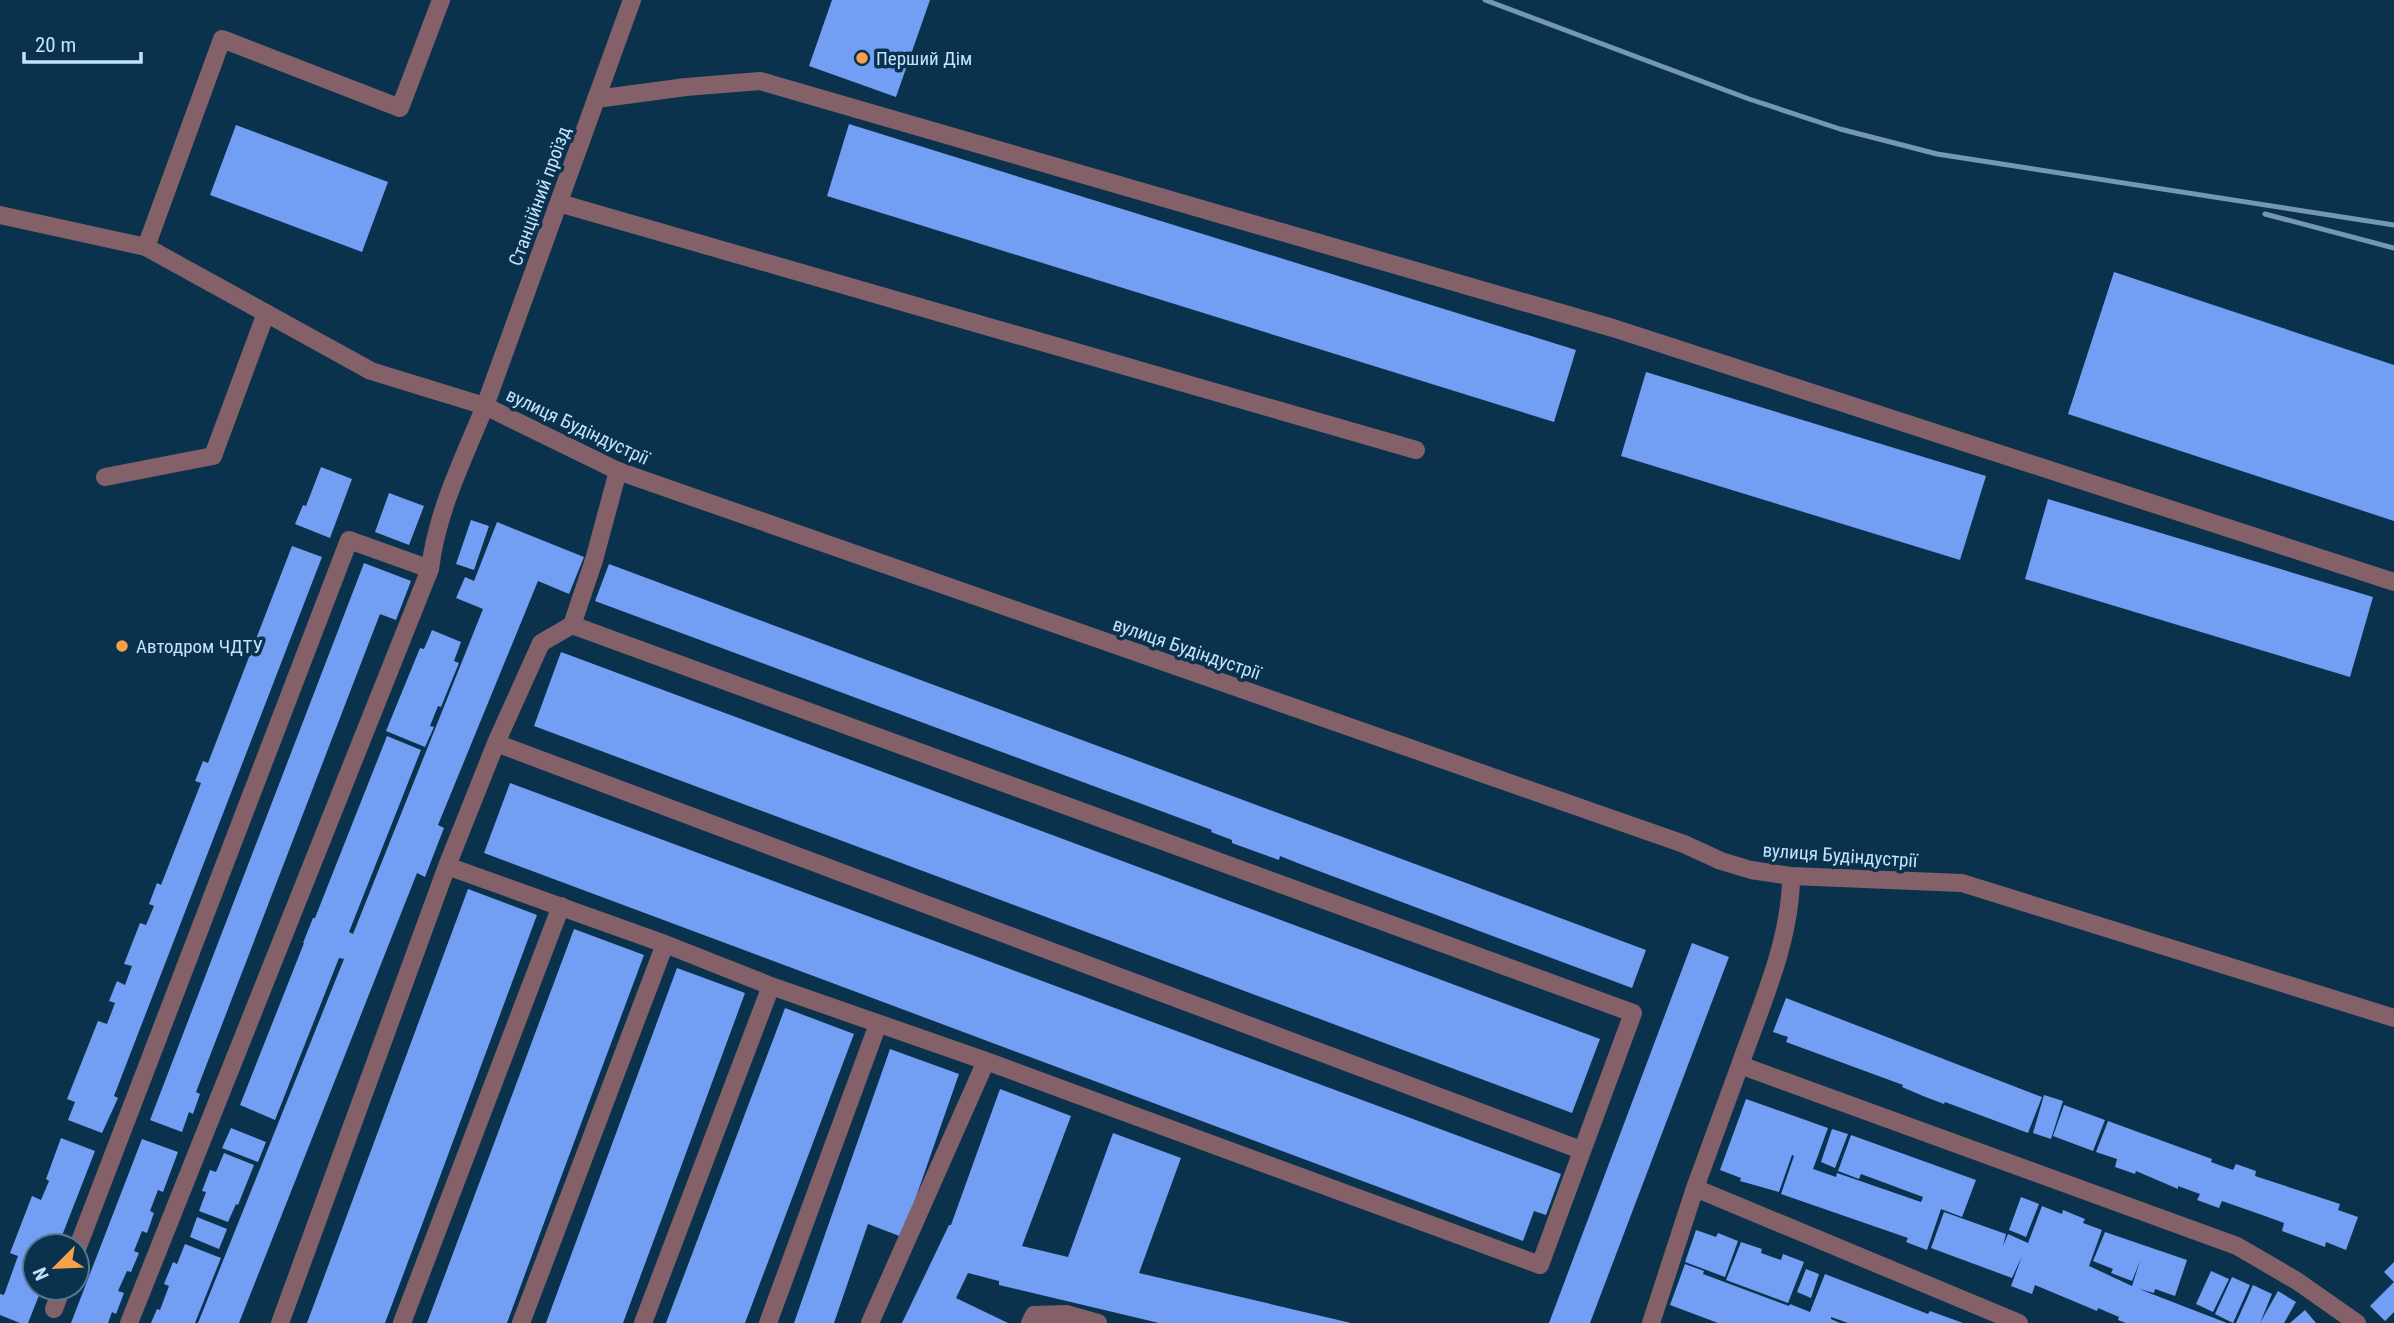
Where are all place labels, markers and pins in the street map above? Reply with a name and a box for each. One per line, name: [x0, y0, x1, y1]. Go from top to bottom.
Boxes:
place label: Перший Дім: [876, 47, 972, 70]
marker: Перший Дім: [854, 50, 870, 66]
place label: Автодром ЧДТУ: [136, 635, 263, 658]
marker: Автодром ЧДТУ: [114, 638, 130, 654]

